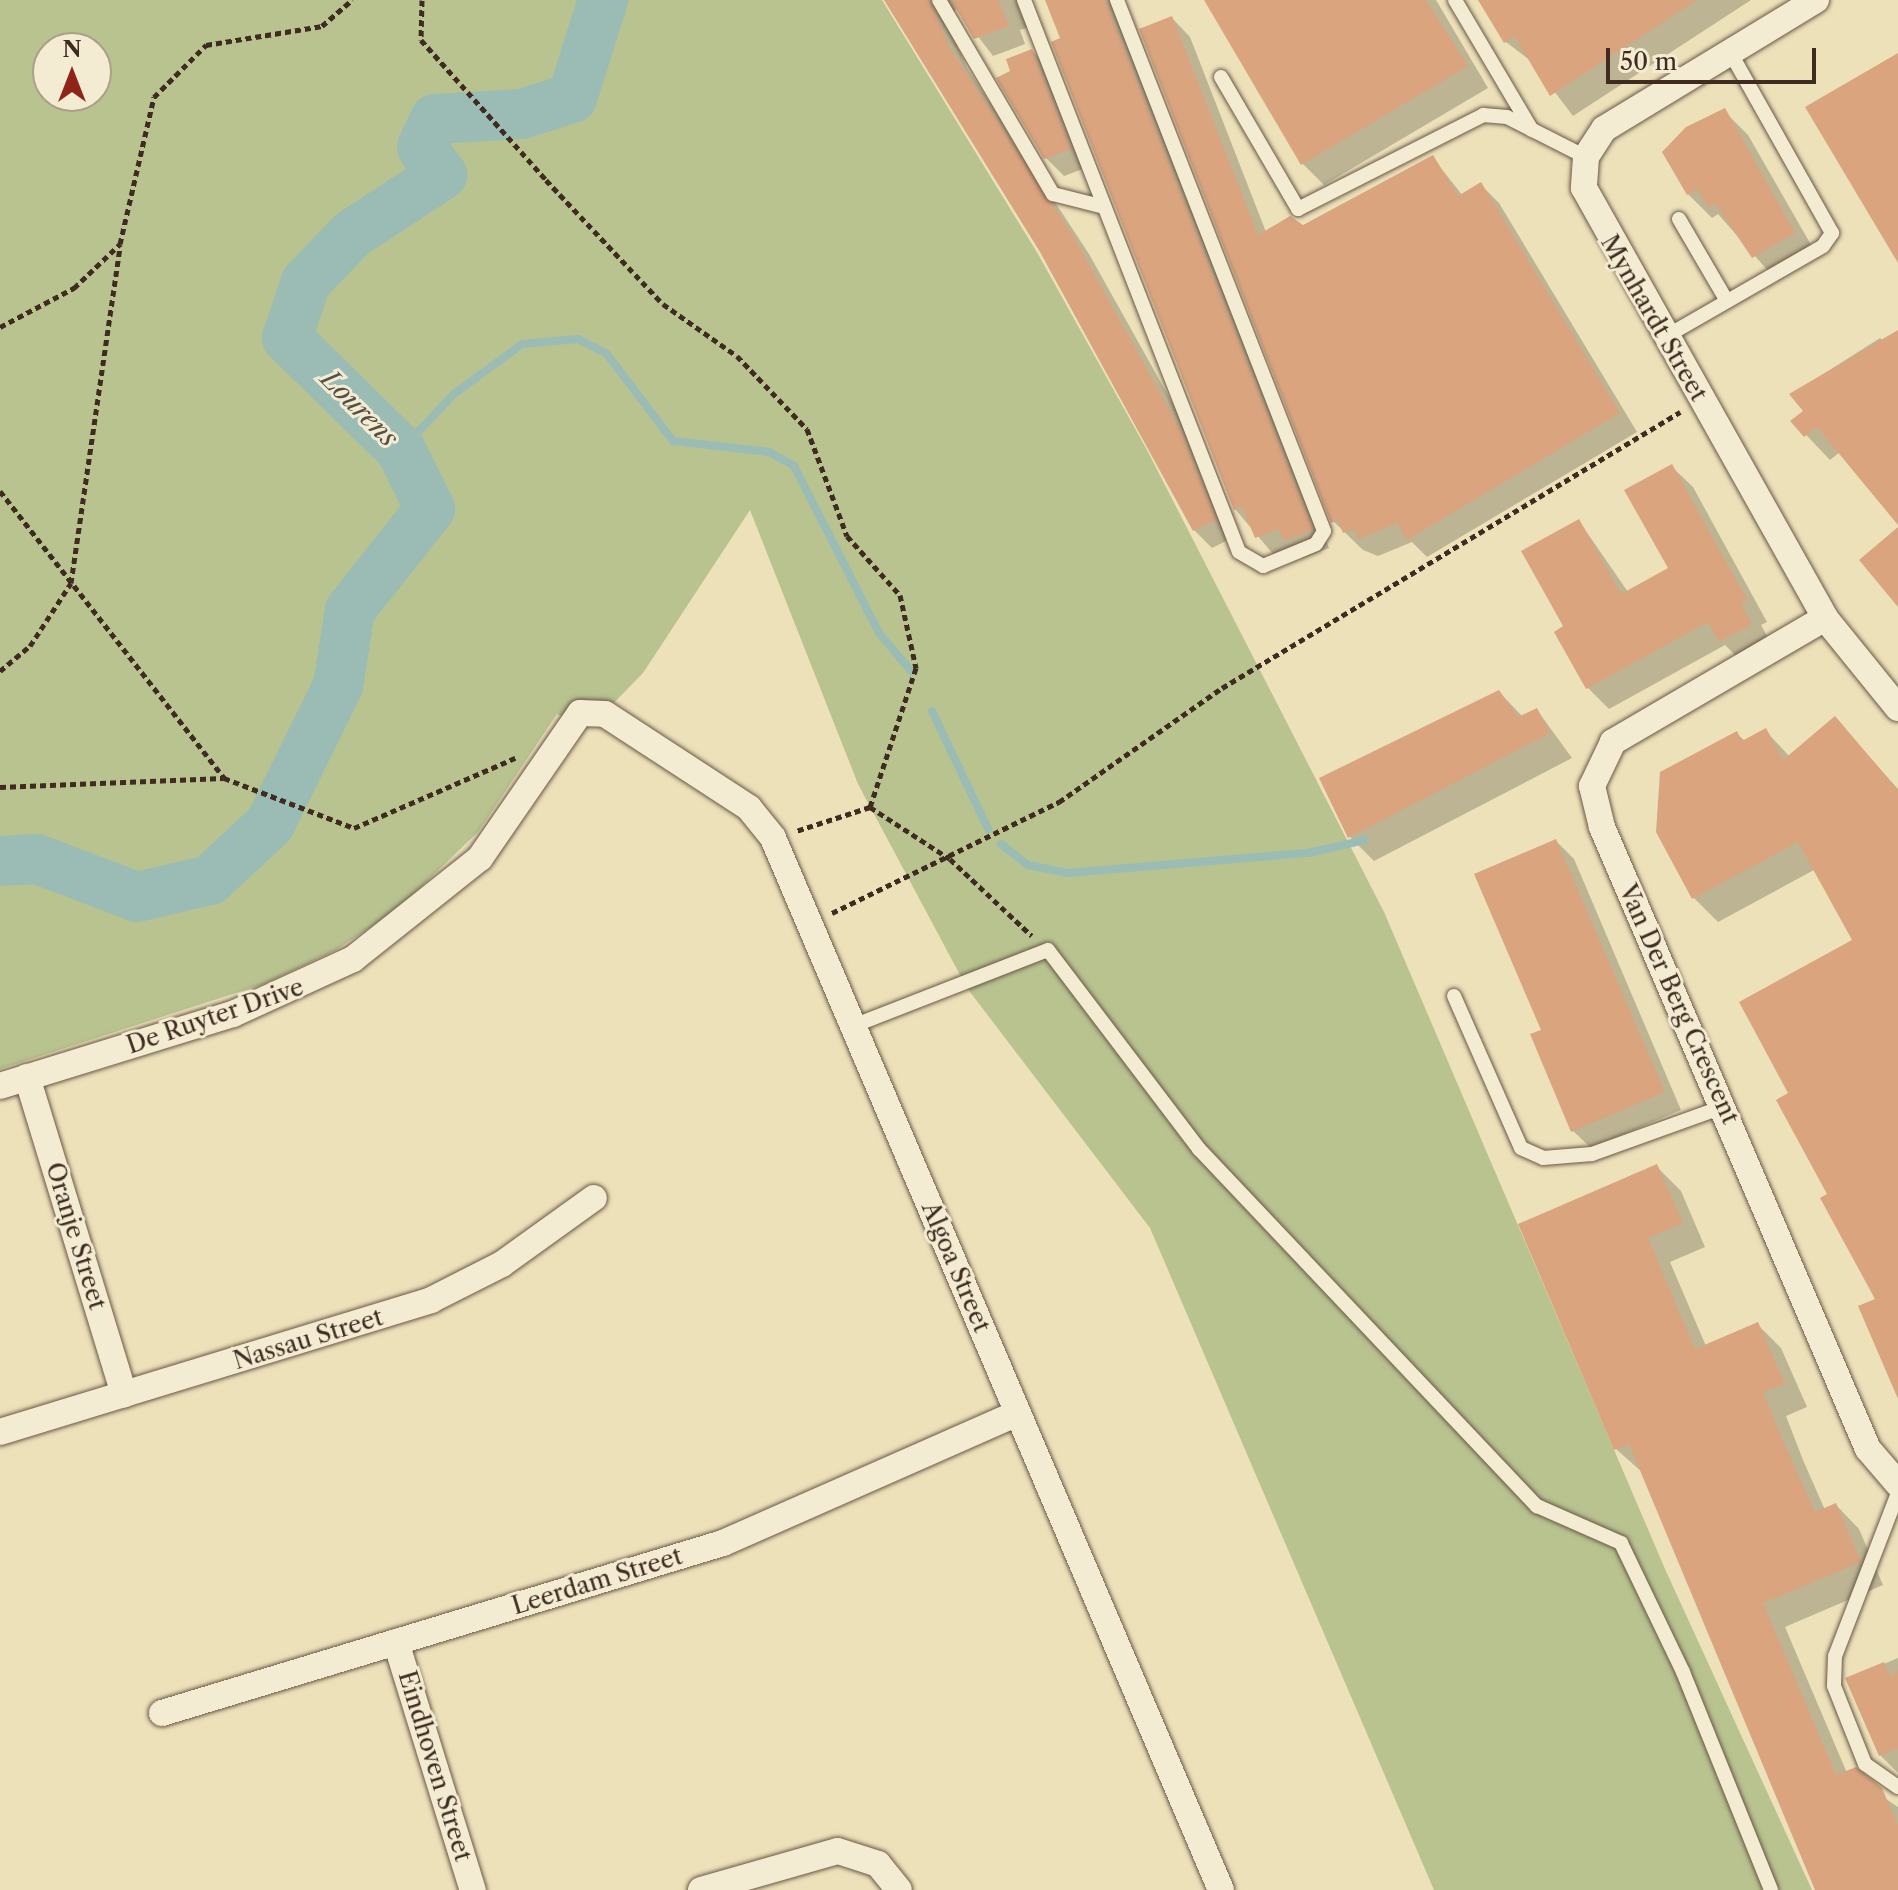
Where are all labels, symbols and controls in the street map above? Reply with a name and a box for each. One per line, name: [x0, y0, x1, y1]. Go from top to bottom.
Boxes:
north arrow: [32, 32, 112, 112]
scale bar: [1610, 32, 1820, 82]
text: N: [62, 36, 82, 63]
text: 50 m: [1620, 47, 1677, 76]
street label: Mynhardt Street: [1595, 230, 1713, 406]
water label: Lourens: [314, 364, 404, 454]
street label: Van Der Berg Crescent: [1613, 880, 1745, 1128]
street label: De Ruyter Drive: [123, 972, 307, 1060]
street label: Oranje Street: [40, 1159, 112, 1313]
street label: Algoa Street: [916, 1197, 996, 1337]
street label: Nassau Street: [230, 1303, 386, 1375]
street label: Leerdam Street: [508, 1541, 686, 1621]
street label: Eindhoven Street: [392, 1667, 478, 1865]

